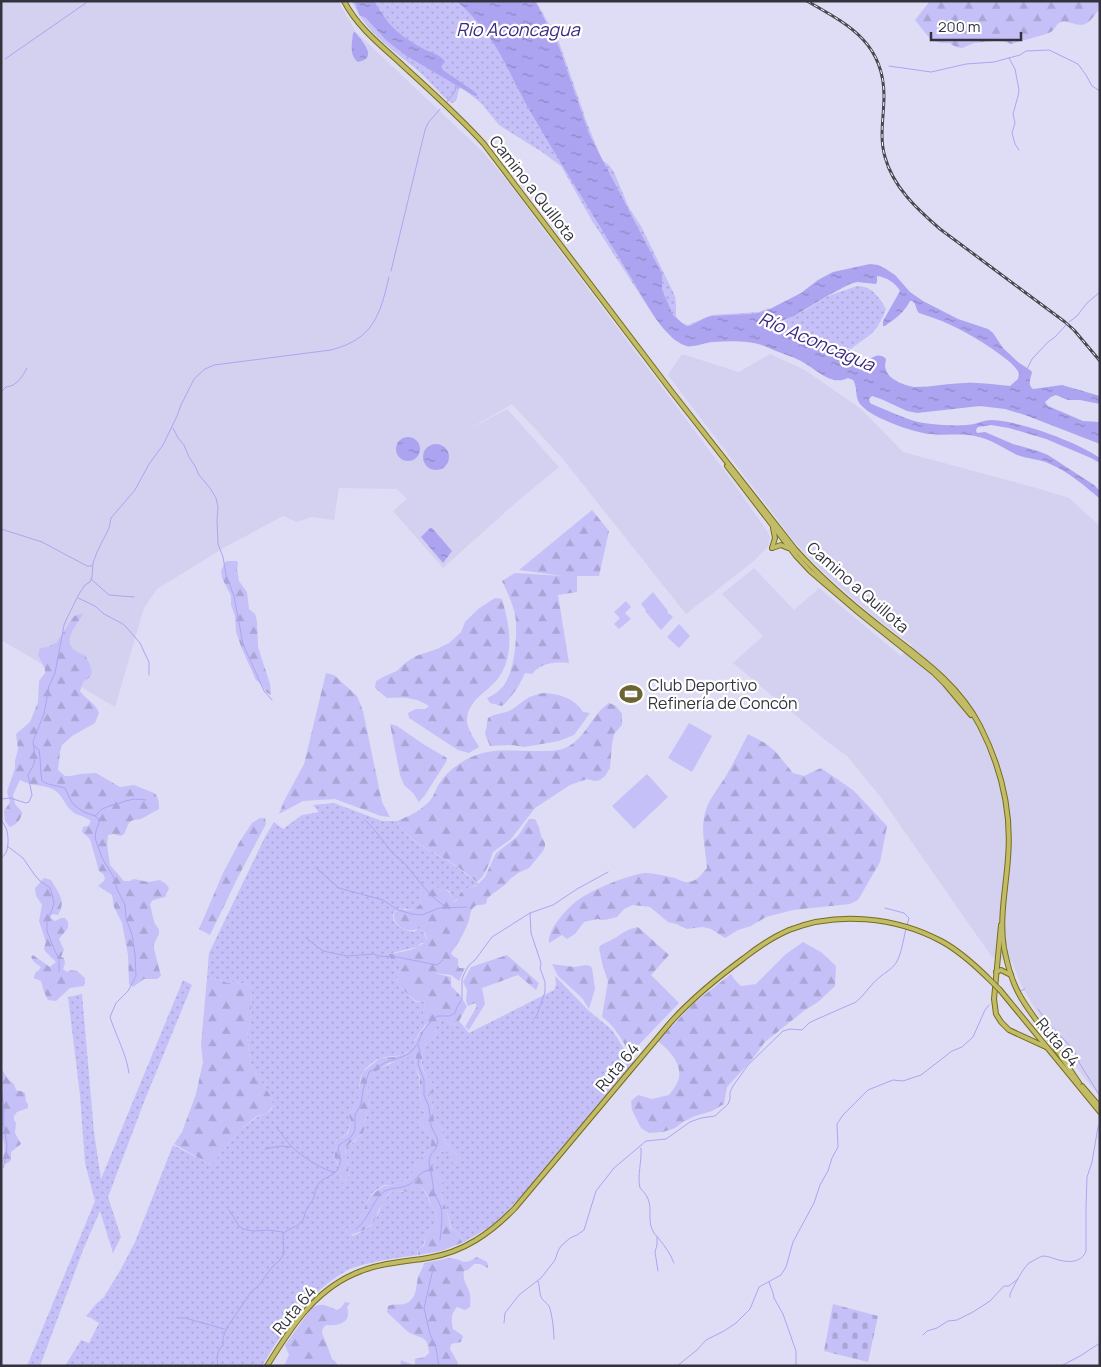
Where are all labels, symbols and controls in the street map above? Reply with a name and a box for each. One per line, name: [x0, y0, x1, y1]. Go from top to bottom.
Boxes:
scale bar: [931, 10, 1021, 42]
text: 200 m: [938, 16, 981, 37]
water label: Rio Aconcagua: [456, 17, 581, 41]
street label: Camino a Quillota: [485, 130, 581, 246]
water label: Río Aconcagua: [755, 306, 879, 377]
street label: Camino a Quillota: [802, 536, 914, 638]
place label: Club Deportivo Refinería de Concón: [648, 674, 797, 714]
sports icon: Club Deportivo Refinería de Concón: [618, 681, 644, 707]
street label: Ruta 64: [1031, 1013, 1085, 1071]
street label: Ruta 64: [590, 1038, 644, 1096]
street label: Ruta 64: [267, 1281, 321, 1339]

